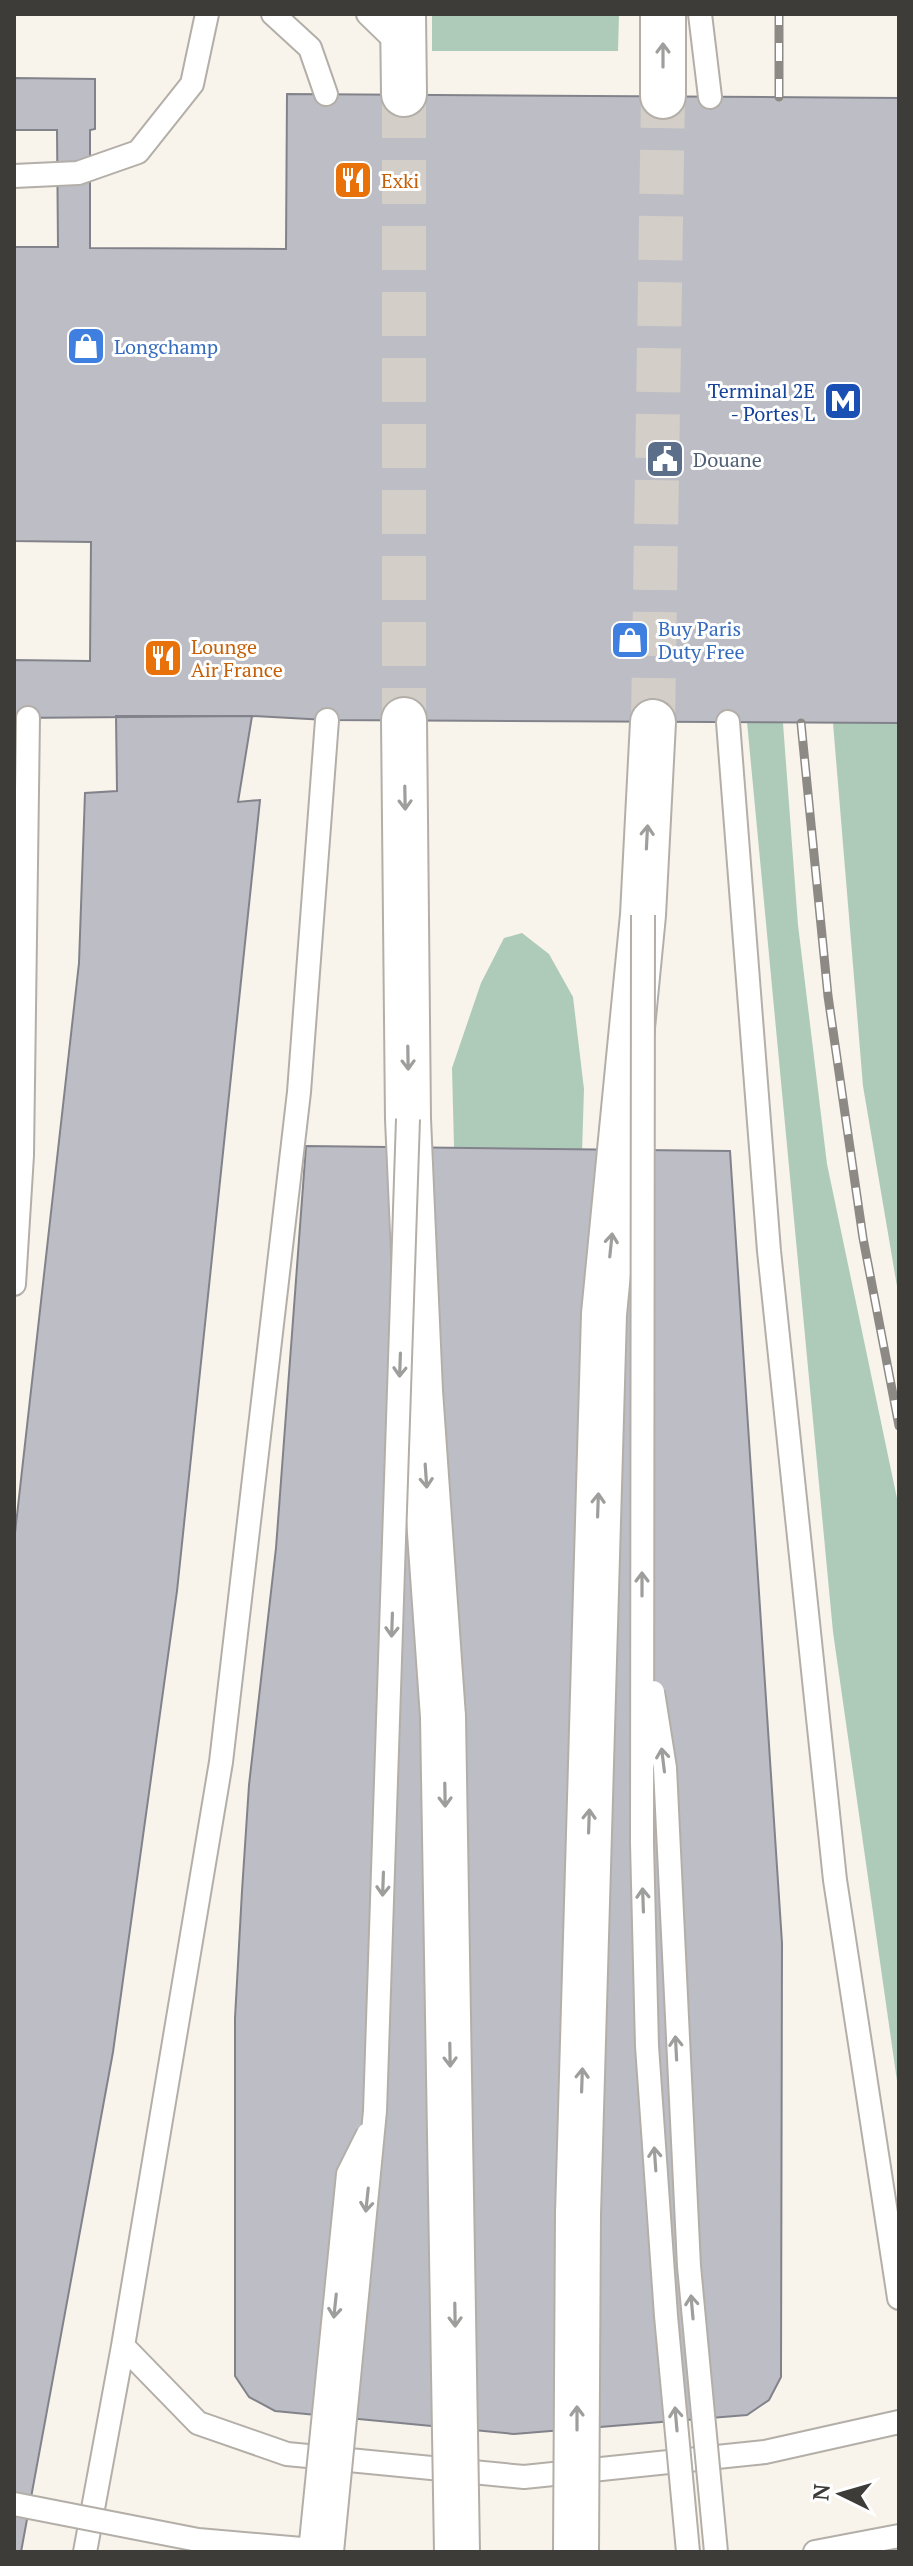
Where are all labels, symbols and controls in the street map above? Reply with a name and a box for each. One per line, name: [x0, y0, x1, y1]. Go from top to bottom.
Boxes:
one-way arrow: [655, 42, 671, 69]
restaurant icon: Exki: [332, 159, 374, 201]
place label: Exki: [381, 167, 419, 194]
shop icon: Longchamp: [65, 325, 107, 367]
place label: Longchamp: [114, 333, 218, 360]
place label: Terminal 2E - Portes L: [708, 377, 815, 427]
metro station icon: Terminal 2E - Portes L: [822, 380, 864, 422]
public building icon: Douane: [644, 438, 686, 480]
place label: Douane: [693, 446, 762, 473]
place label: Buy Paris Duty Free: [658, 615, 745, 665]
shop icon: Buy Paris Duty Free: [609, 619, 651, 661]
place label: Lounge Air France: [191, 633, 283, 683]
restaurant icon: Lounge Air France: [142, 637, 184, 679]
one-way arrow: [397, 784, 413, 811]
one-way arrow: [640, 824, 655, 851]
one-way arrow: [400, 1044, 416, 1071]
one-way arrow: [603, 1232, 618, 1259]
one-way arrow: [393, 1351, 408, 1378]
one-way arrow: [419, 1462, 434, 1489]
one-way arrow: [591, 1492, 606, 1519]
one-way arrow: [634, 1571, 650, 1598]
one-way arrow: [384, 1611, 399, 1638]
one-way arrow: [656, 1747, 671, 1774]
one-way arrow: [437, 1781, 452, 1808]
one-way arrow: [582, 1808, 597, 1835]
one-way arrow: [375, 1870, 390, 1897]
one-way arrow: [636, 1887, 651, 1914]
one-way arrow: [668, 2035, 683, 2062]
one-way arrow: [442, 2041, 458, 2068]
one-way arrow: [574, 2067, 589, 2094]
one-way arrow: [647, 2146, 662, 2173]
one-way arrow: [359, 2186, 374, 2213]
one-way arrow: [327, 2292, 342, 2319]
one-way arrow: [685, 2294, 700, 2321]
one-way arrow: [448, 2301, 463, 2328]
one-way arrow: [569, 2405, 584, 2432]
one-way arrow: [668, 2406, 683, 2433]
north arrow: [801, 2454, 881, 2534]
text: N: [805, 2482, 836, 2502]

